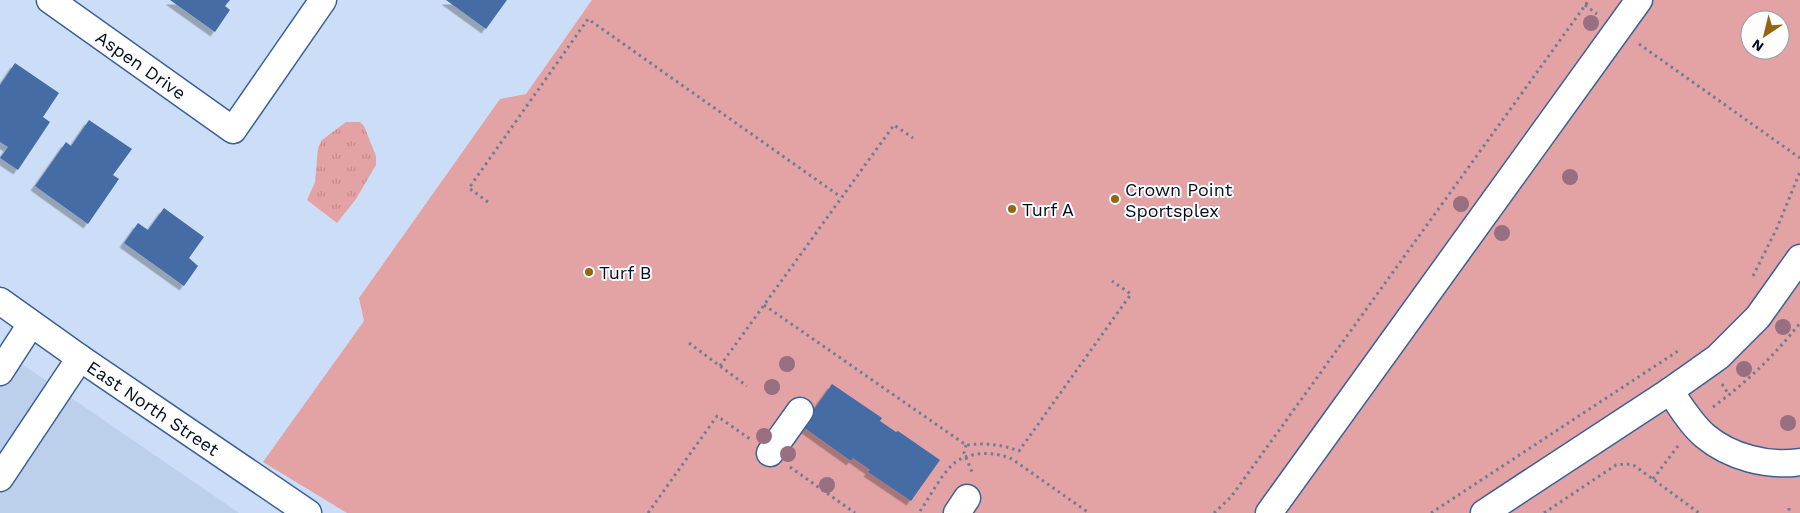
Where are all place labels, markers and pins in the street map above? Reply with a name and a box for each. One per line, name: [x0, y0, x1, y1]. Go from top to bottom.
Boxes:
place label: Crown Point Sportsplex: [1125, 179, 1233, 221]
marker: Crown Point Sportsplex: [1109, 193, 1121, 205]
place label: Turf A: [1022, 199, 1074, 220]
marker: Turf A: [1006, 203, 1018, 215]
place label: Turf B: [599, 262, 651, 283]
marker: Turf B: [583, 266, 595, 278]

